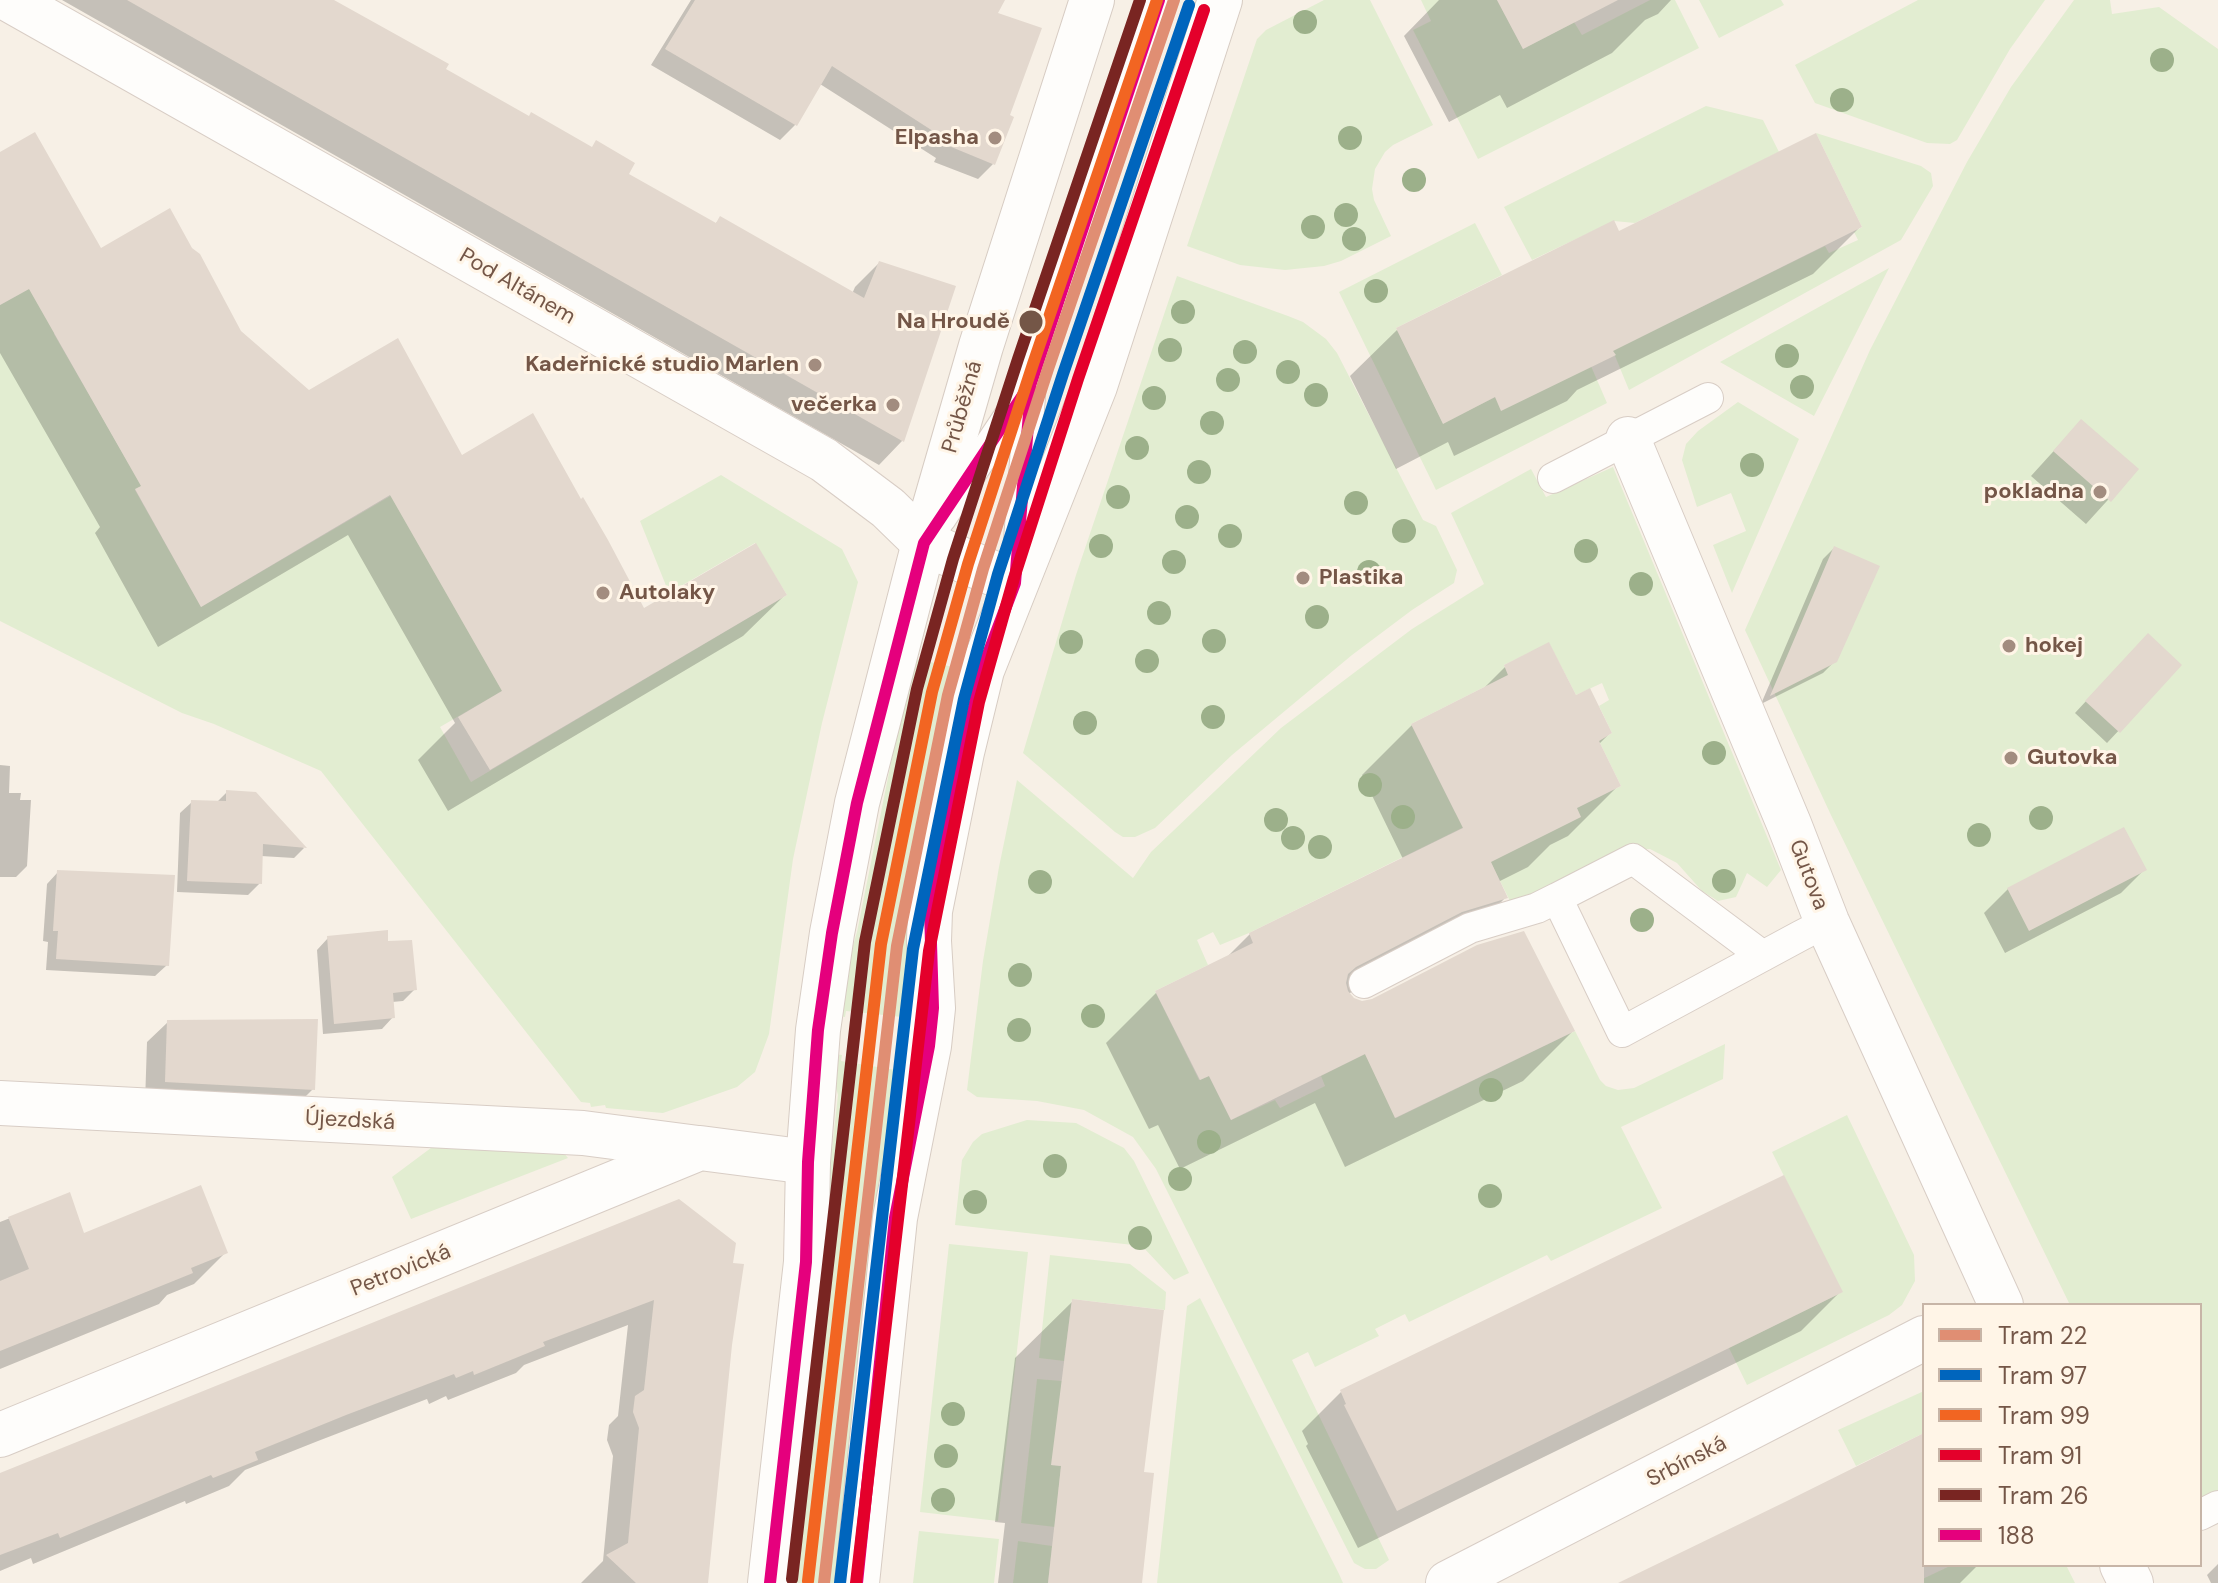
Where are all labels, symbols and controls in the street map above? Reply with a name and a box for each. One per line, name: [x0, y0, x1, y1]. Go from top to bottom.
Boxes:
place label: Elpasha: [895, 125, 979, 151]
marker: Elpasha: [986, 129, 1004, 147]
street label: Pod Altánem: [454, 243, 580, 331]
marker: Na Hroudě: [1017, 308, 1045, 336]
place label: Na Hroudě: [897, 309, 1010, 335]
place label: Kadeřnické studio Marlen: [525, 352, 799, 378]
marker: Kadeřnické studio Marlen: [806, 356, 824, 374]
street label: Průběžná: [937, 358, 989, 456]
place label: večerka: [791, 392, 877, 418]
marker: večerka: [884, 396, 902, 414]
place label: pokladna: [1984, 479, 2084, 505]
marker: pokladna: [2091, 483, 2109, 501]
place label: Plastika: [1319, 565, 1403, 591]
marker: Plastika: [1294, 569, 1312, 587]
place label: Autolaky: [619, 580, 715, 606]
marker: Autolaky: [594, 584, 612, 602]
place label: hokej: [2025, 633, 2083, 659]
marker: hokej: [2000, 637, 2018, 655]
place label: Gutovka: [2027, 745, 2117, 771]
marker: Gutovka: [2002, 749, 2020, 767]
street label: Gutova: [1783, 836, 1833, 914]
street label: Újezdská: [304, 1105, 396, 1137]
street label: Petrovická: [347, 1239, 455, 1303]
legend: [1922, 1303, 2202, 1567]
text: Tram 22: [1998, 1320, 2087, 1351]
text: Tram 97: [1998, 1360, 2087, 1391]
text: Tram 99: [1998, 1400, 2090, 1431]
street label: Srbínská: [1643, 1431, 1731, 1493]
text: Tram 91: [1998, 1440, 2082, 1471]
text: Tram 26: [1998, 1480, 2089, 1511]
text: 188: [1998, 1520, 2035, 1551]

